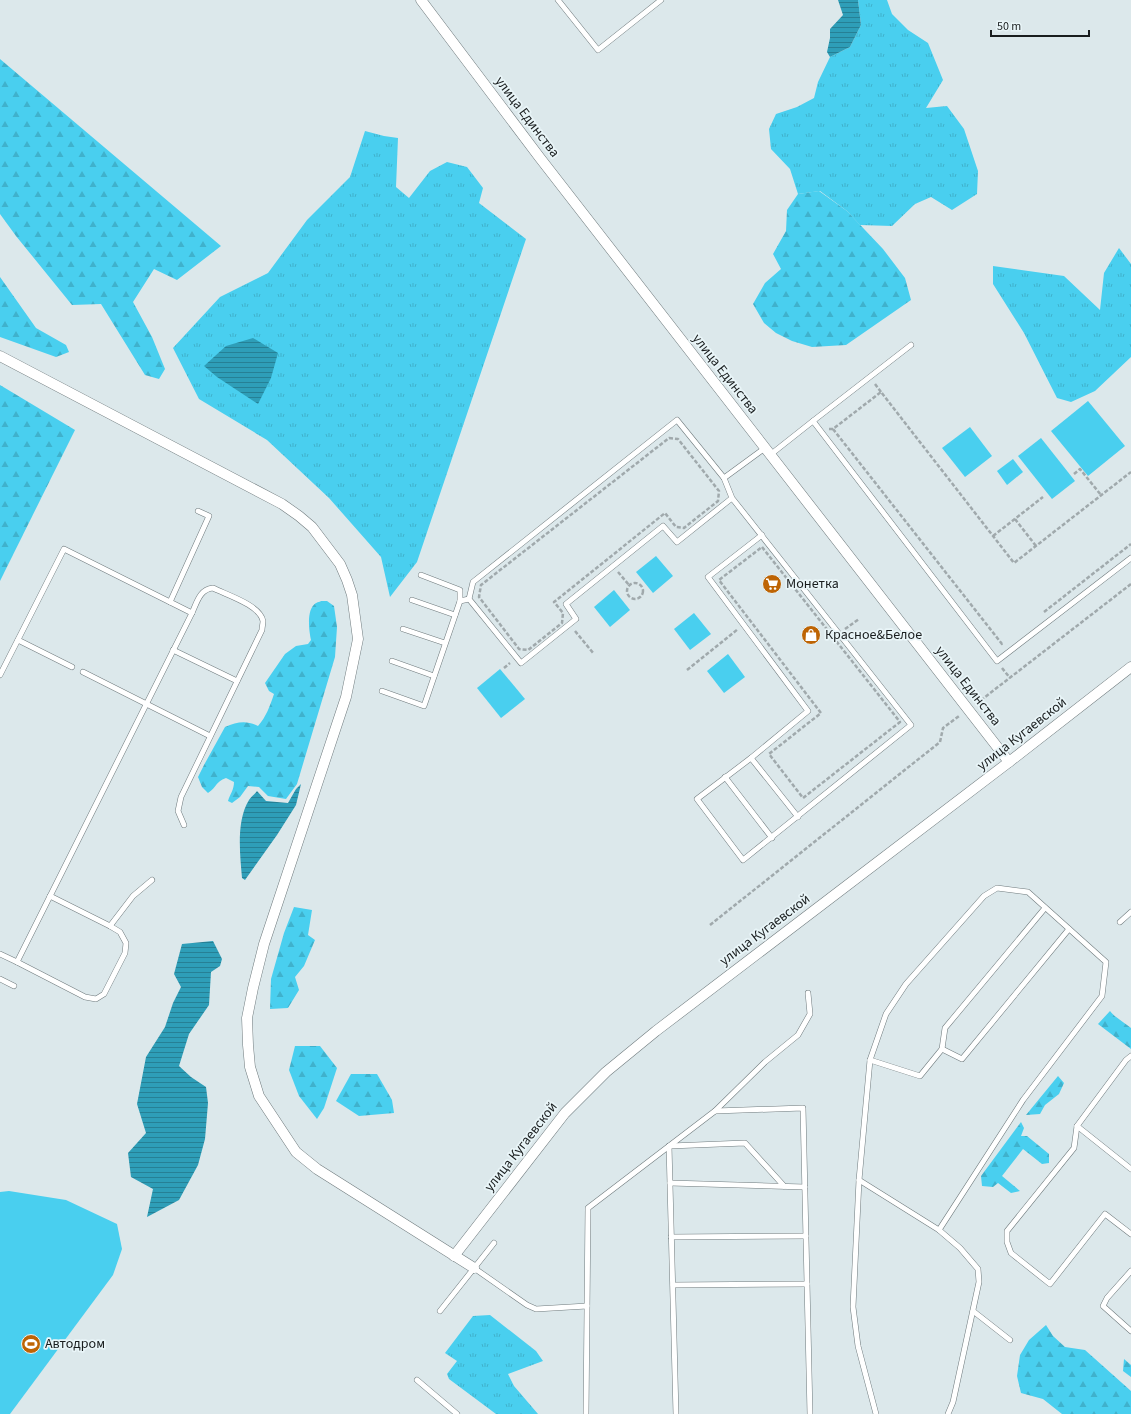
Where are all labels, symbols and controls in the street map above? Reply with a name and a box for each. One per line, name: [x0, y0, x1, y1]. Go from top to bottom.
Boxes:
scale bar: [991, 12, 1089, 38]
text: 50 m: [997, 18, 1021, 35]
street label: улица Единства: [490, 72, 564, 162]
street label: улица Единства: [687, 330, 763, 418]
supermarket icon: Монетка: [761, 573, 783, 595]
place label: Монетка: [786, 574, 839, 594]
shop icon: Красное&Белое: [800, 624, 822, 646]
place label: Красное&Белое: [825, 625, 922, 645]
street label: улица Единства: [930, 642, 1006, 730]
street label: улица Кугаевской: [973, 693, 1071, 775]
street label: улица Кугаевской: [716, 889, 814, 971]
street label: улица Кугаевской: [480, 1098, 562, 1196]
sports icon: Автодром: [20, 1333, 42, 1355]
place label: Автодром: [45, 1334, 105, 1354]

